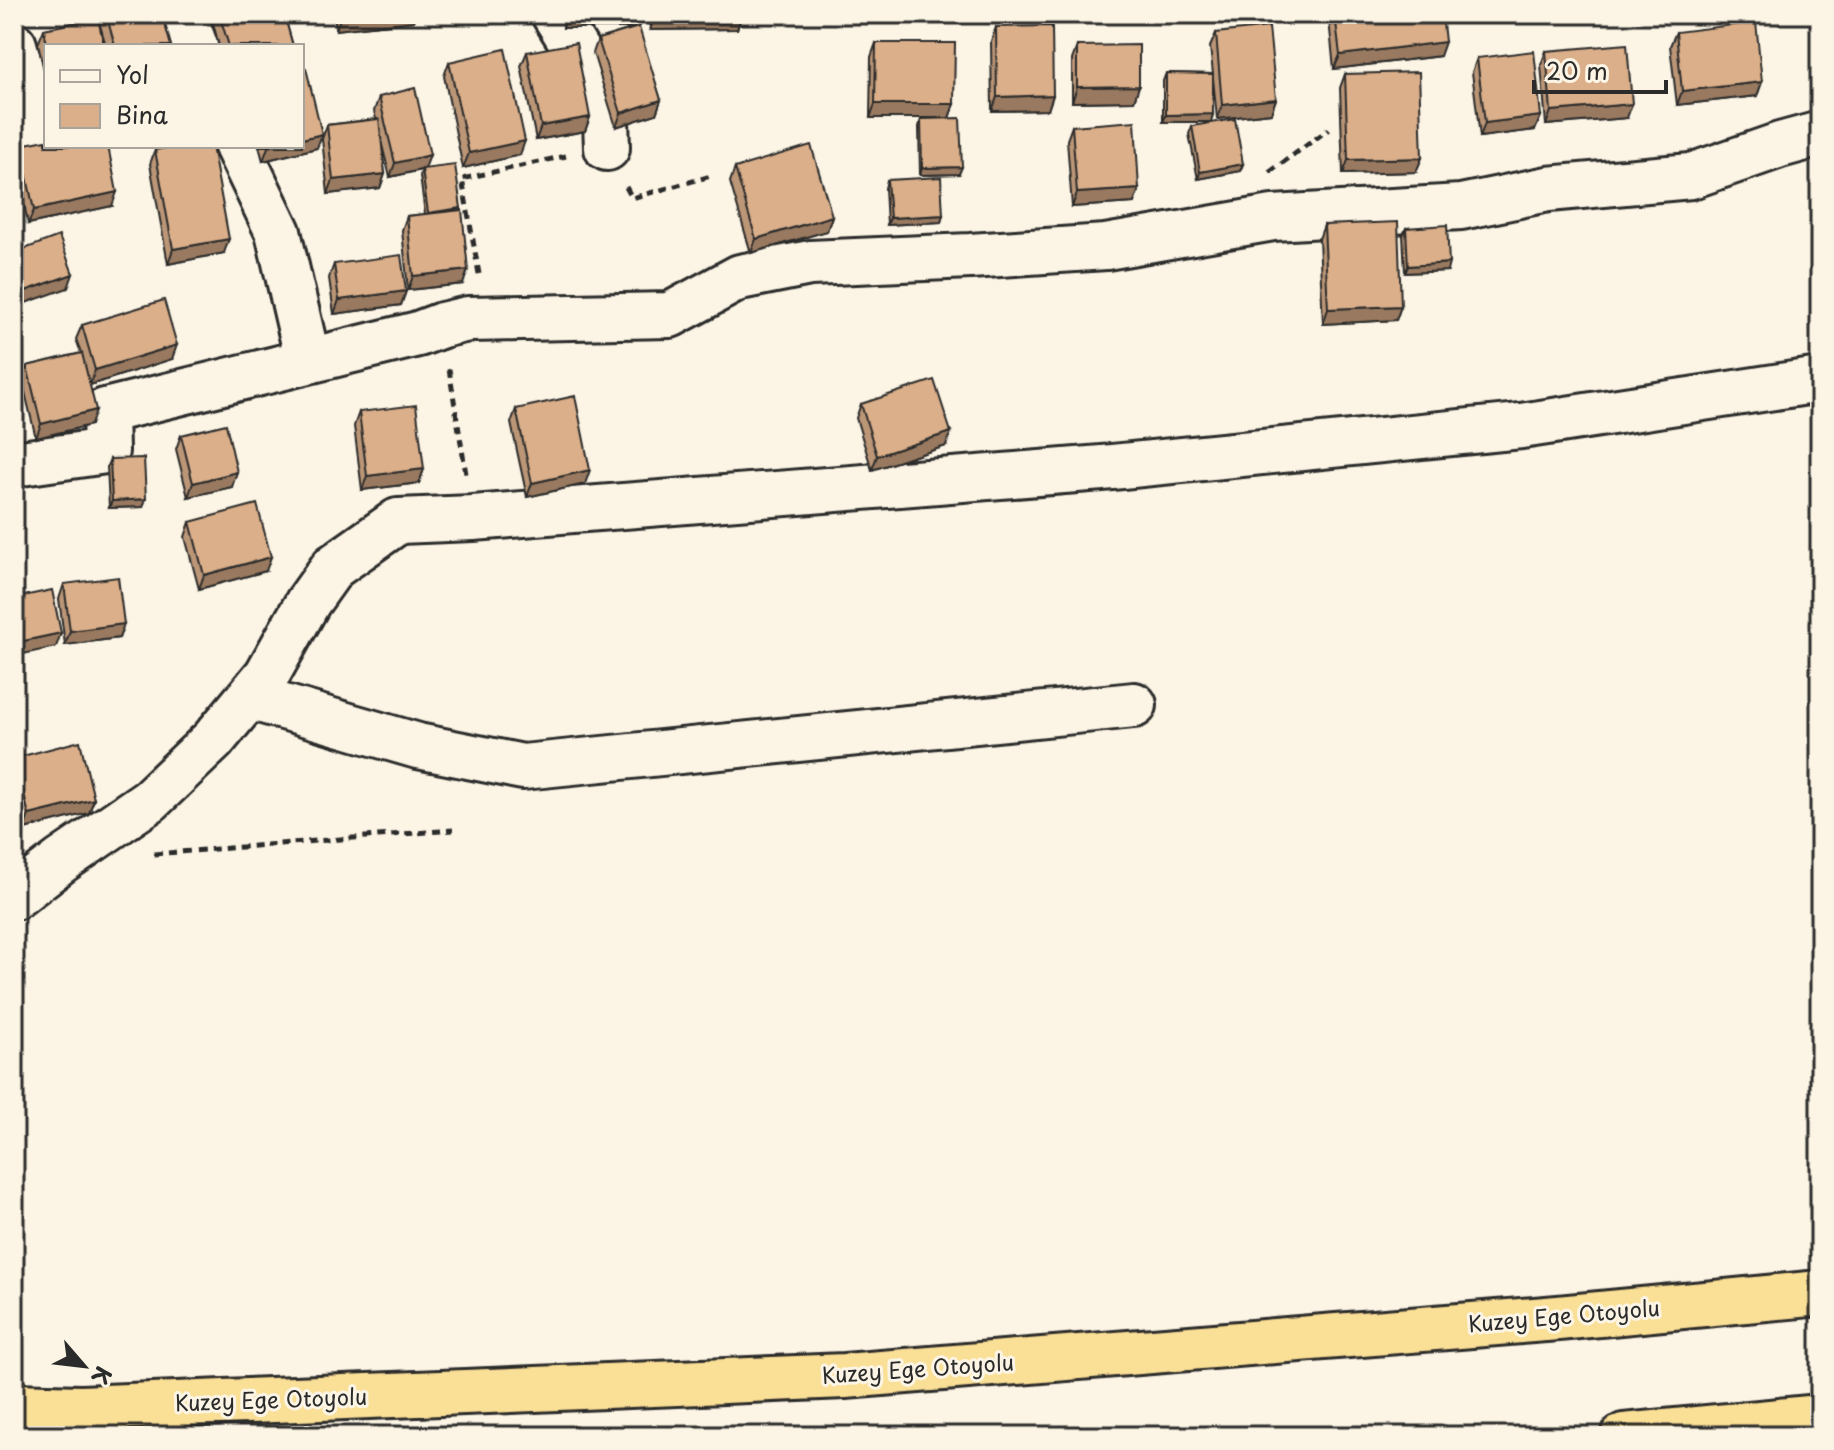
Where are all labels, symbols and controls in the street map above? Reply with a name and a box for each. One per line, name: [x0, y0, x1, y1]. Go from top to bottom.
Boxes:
legend: [44, 44, 304, 148]
scale bar: [1534, 44, 1666, 94]
text: 20 m: [1546, 52, 1608, 88]
text: Yol: [116, 56, 149, 92]
text: Bina: [116, 96, 168, 132]
street label: Kuzey Ege Otoyolu: [1467, 1290, 1661, 1339]
north arrow: [44, 1326, 124, 1406]
street label: Kuzey Ege Otoyolu: [821, 1344, 1015, 1391]
text: K: [85, 1361, 121, 1391]
street label: Kuzey Ege Otoyolu: [174, 1379, 368, 1418]

